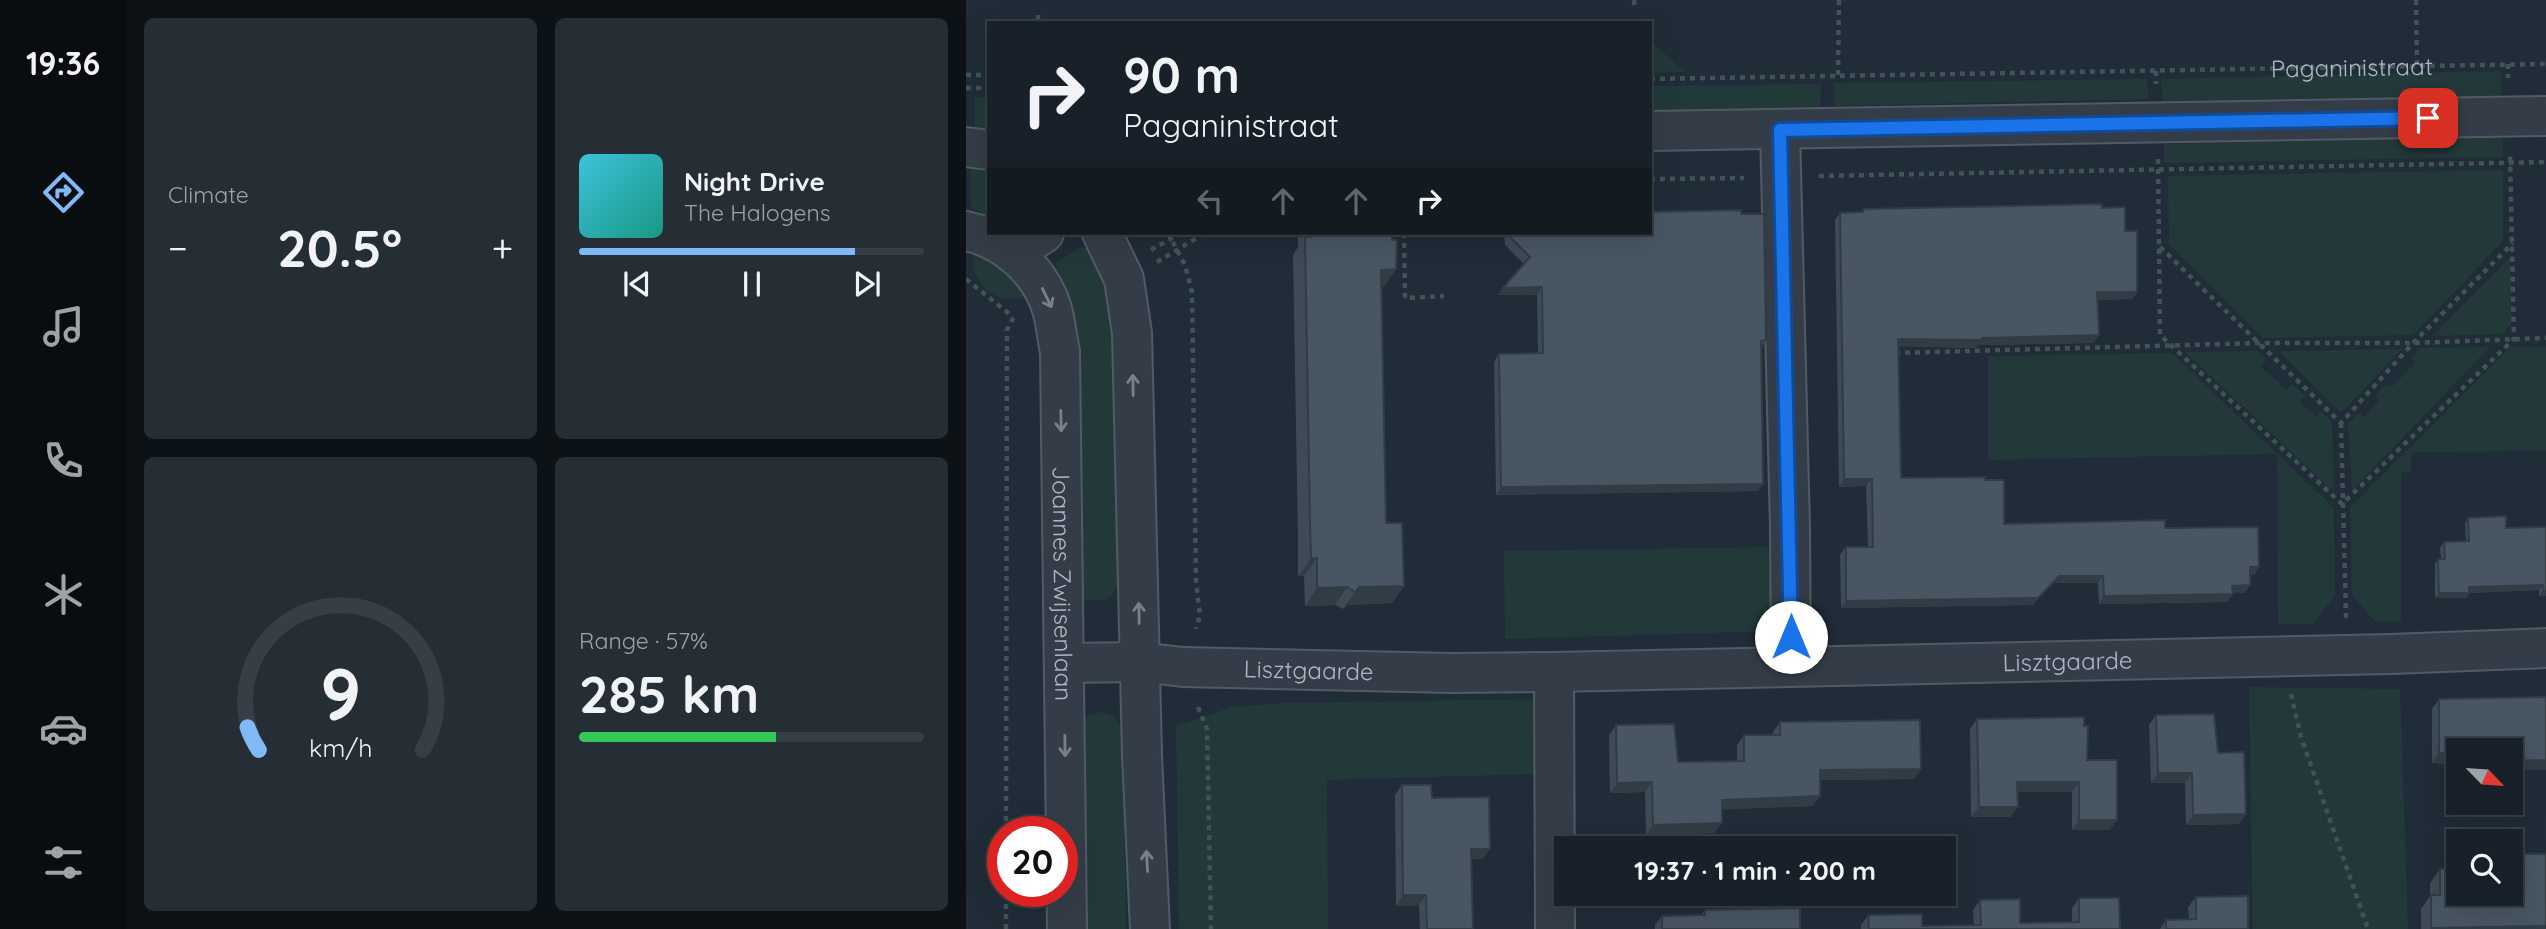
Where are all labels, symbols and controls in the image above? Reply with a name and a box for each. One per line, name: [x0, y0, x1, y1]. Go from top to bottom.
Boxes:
text: 19:36: [26, 43, 100, 83]
text: 90 m: [1123, 44, 1240, 105]
icon: right: [1008, 49, 1099, 140]
street label: Paganinistraat: [2271, 51, 2433, 84]
pin: [2398, 88, 2458, 148]
icon: arrive: [2409, 99, 2447, 137]
text: Paganinistraat: [1123, 105, 1339, 145]
text: Night Drive: [684, 165, 825, 198]
icon: directions: [39, 168, 88, 217]
text: Climate: [168, 180, 249, 209]
icon: left: [1191, 182, 1229, 220]
icon: ahead: [1264, 182, 1302, 220]
icon: ahead: [1337, 182, 1375, 220]
icon: right: [1410, 182, 1448, 220]
text: The Halogens: [684, 198, 831, 227]
text: 20.5°: [277, 215, 402, 280]
text: −: [168, 224, 188, 272]
text: +: [492, 224, 513, 272]
icon: previous: [618, 265, 656, 303]
icon: pause: [733, 265, 771, 303]
icon: next: [848, 265, 886, 303]
one-way arrow: [1041, 287, 1054, 308]
icon: music: [39, 302, 88, 351]
one-way arrow: [1127, 374, 1140, 397]
one-way arrow: [1054, 409, 1067, 432]
icon: phone: [39, 436, 88, 485]
street label: Joannes Zwijsenlaan: [1046, 466, 1079, 701]
icon: climate: [39, 570, 88, 619]
position arrow: [1754, 600, 1828, 674]
one-way arrow: [1132, 602, 1145, 625]
text: Range · 57%: [579, 626, 708, 655]
street label: Lisztgaarde: [2002, 645, 2133, 677]
text: 9: [320, 647, 361, 738]
street label: Lisztgaarde: [1243, 653, 1374, 686]
text: 285 km: [579, 661, 759, 726]
icon: car: [39, 704, 88, 753]
text: km/h: [309, 732, 372, 763]
one-way arrow: [1058, 734, 1072, 757]
north arrow: [2446, 738, 2524, 816]
map controls: [2446, 738, 2523, 906]
speed limit sign: 20: [987, 816, 1078, 907]
button: search: [2446, 829, 2523, 906]
icon: filters: [39, 838, 88, 887]
one-way arrow: [1140, 850, 1153, 873]
text: 19:37 · 1 min · 200 m: [1634, 854, 1876, 887]

